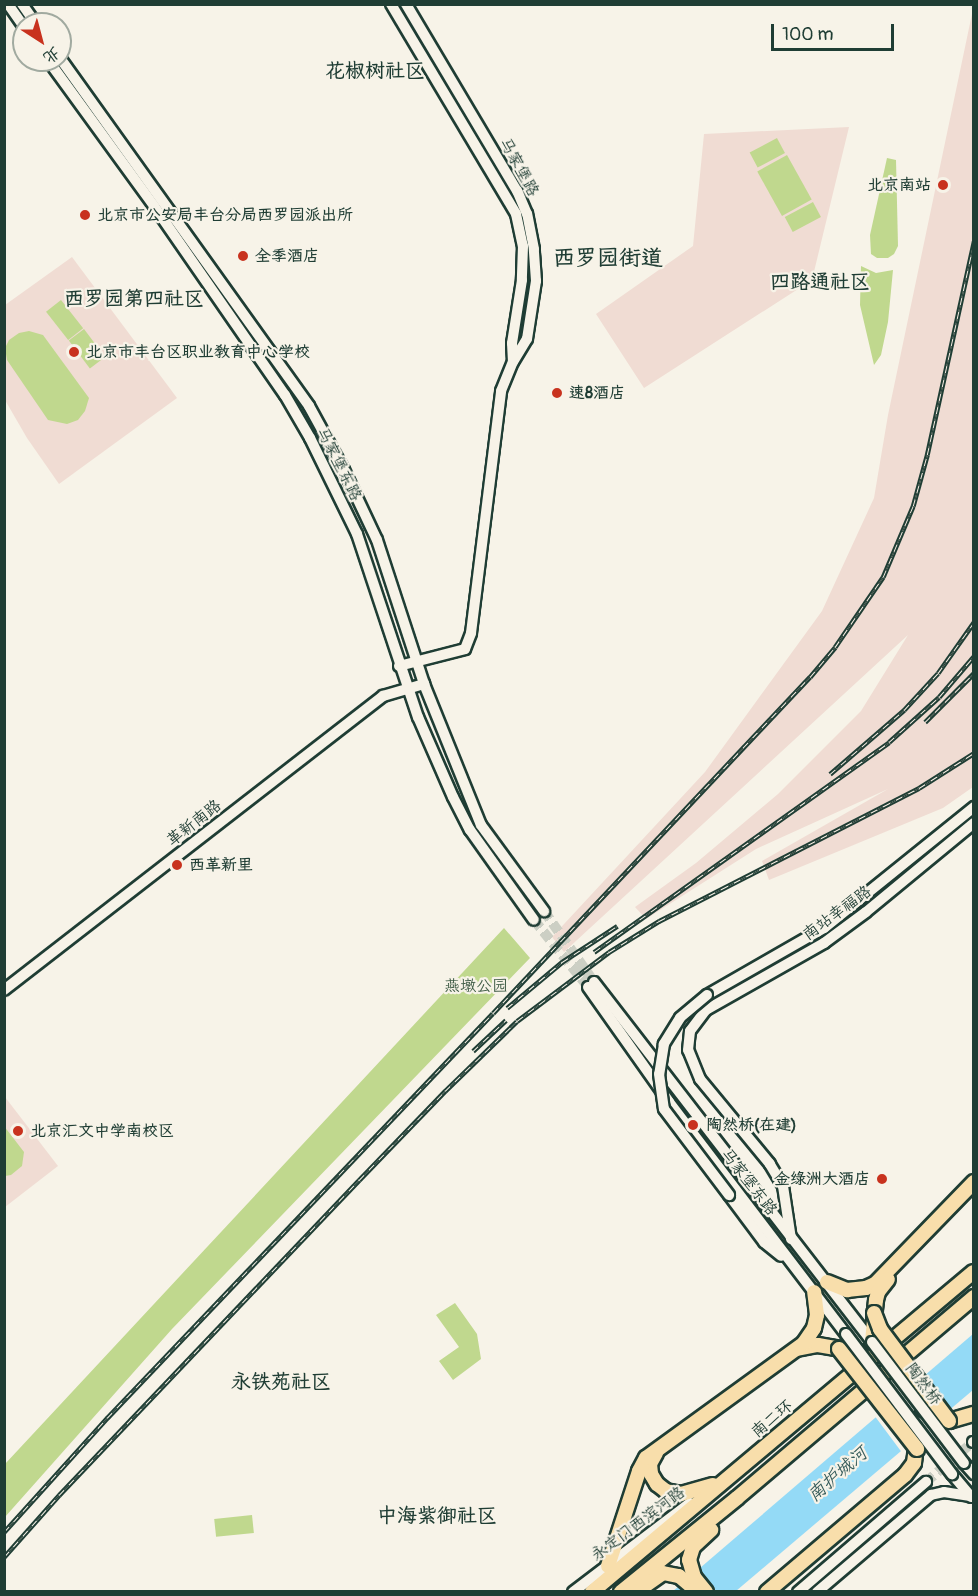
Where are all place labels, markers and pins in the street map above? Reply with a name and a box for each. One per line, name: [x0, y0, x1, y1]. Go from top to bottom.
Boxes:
place label: 北京南站: [867, 175, 931, 195]
marker: 北京南站: [936, 178, 950, 192]
place label: 北京市公安局丰台分局西罗园派出所: [97, 205, 353, 225]
marker: 北京市公安局丰台分局西罗园派出所: [78, 208, 92, 222]
place label: 全季酒店: [255, 246, 319, 266]
marker: 全季酒店: [236, 249, 250, 263]
place label: 北京市丰台区职业教育中心学校: [86, 342, 310, 362]
marker: 北京市丰台区职业教育中心学校: [67, 345, 81, 359]
place label: 速8酒店: [569, 383, 625, 403]
marker: 速8酒店: [550, 386, 564, 400]
place label: 西革新里: [189, 855, 253, 875]
marker: 西革新里: [170, 858, 184, 872]
place label: 陶然桥(在建): [706, 1115, 797, 1135]
marker: 陶然桥(在建): [684, 1116, 702, 1134]
place label: 北京汇文中学南校区: [30, 1121, 174, 1141]
marker: 北京汇文中学南校区: [11, 1124, 25, 1138]
place label: 金绿洲大酒店: [774, 1169, 870, 1189]
marker: 金绿洲大酒店: [875, 1172, 889, 1186]

